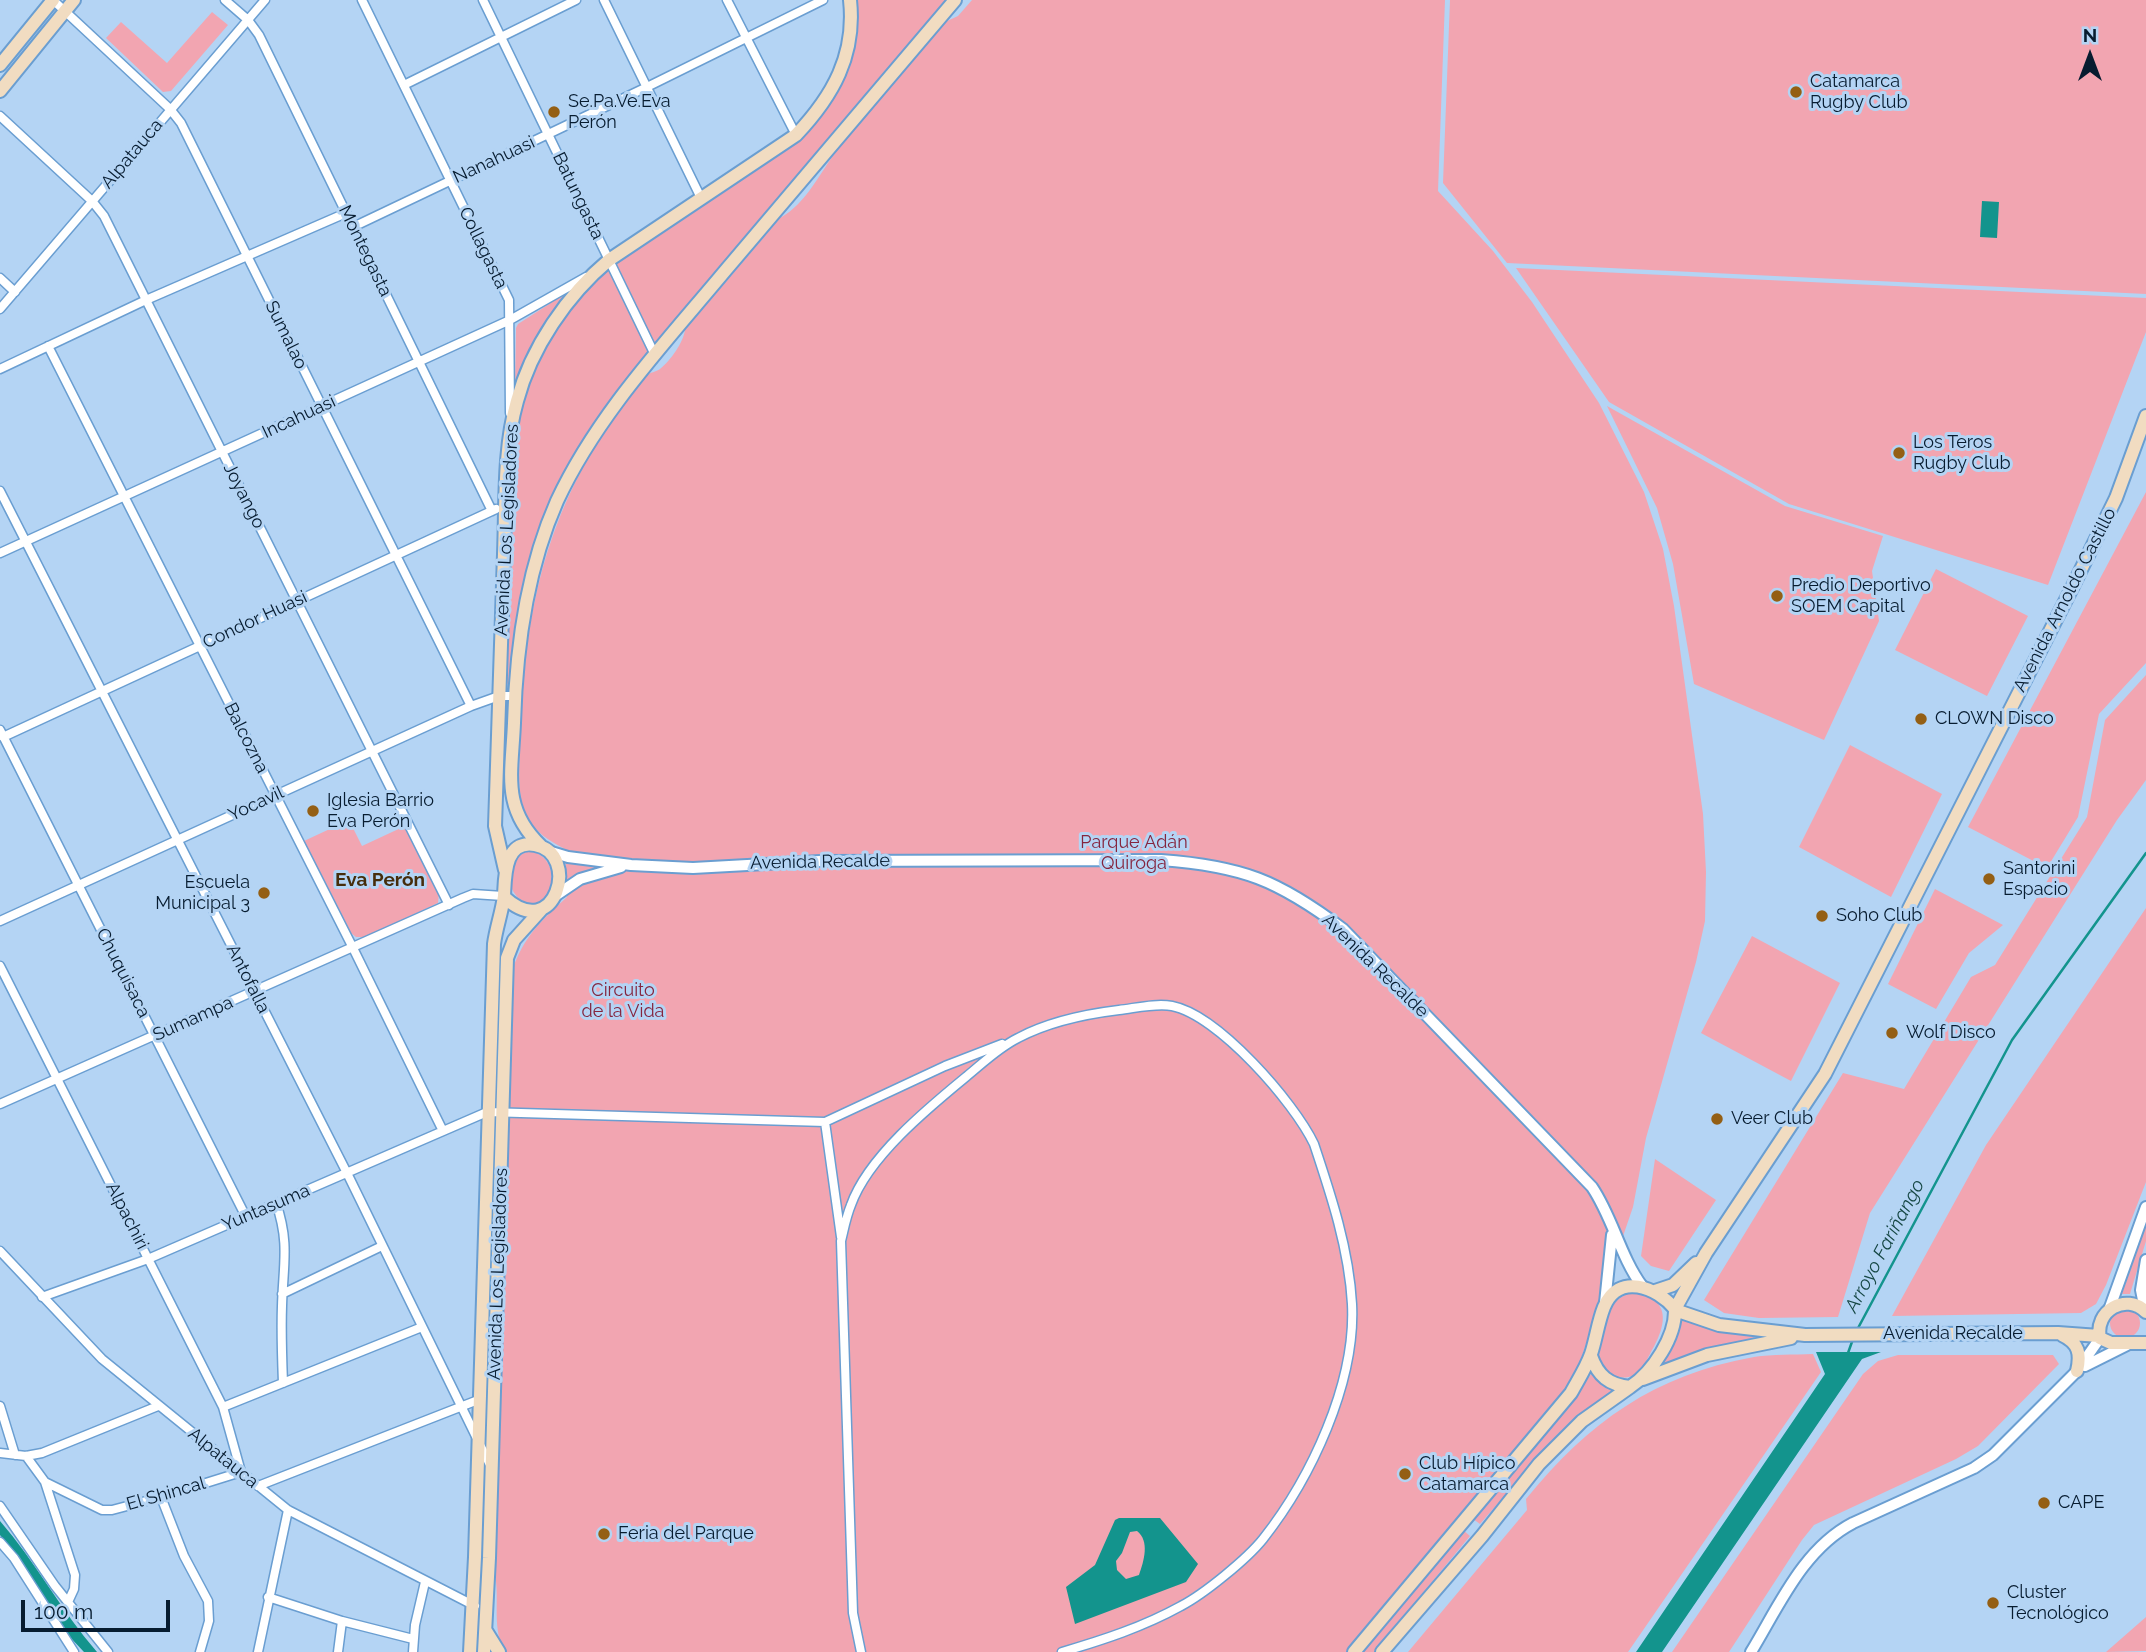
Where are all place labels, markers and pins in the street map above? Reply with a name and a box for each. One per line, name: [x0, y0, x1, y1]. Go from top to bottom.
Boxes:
place label: Catamarca Rugby Club: [1810, 71, 1908, 114]
marker: Catamarca Rugby Club: [1788, 84, 1804, 100]
place label: Se.Pa.Ve.Eva Perón: [568, 91, 671, 134]
marker: Se.Pa.Ve.Eva Perón: [546, 104, 562, 120]
place label: Los Teros Rugby Club: [1913, 432, 2011, 474]
marker: Los Teros Rugby Club: [1891, 445, 1907, 461]
place label: Predio Deportivo SOEM Capital: [1791, 575, 1931, 618]
marker: Predio Deportivo SOEM Capital: [1769, 588, 1785, 604]
place label: CLOWN Disco: [1935, 708, 2054, 730]
marker: CLOWN Disco: [1913, 711, 1929, 727]
place label: Iglesia Barrio Eva Perón: [327, 790, 434, 832]
marker: Iglesia Barrio Eva Perón: [305, 803, 321, 819]
place label: Santorini Espacio: [2003, 858, 2075, 900]
marker: Santorini Espacio: [1981, 871, 1997, 887]
place label: Escuela Municipal 3: [155, 872, 250, 914]
marker: Escuela Municipal 3: [256, 885, 272, 901]
place label: Soho Club: [1836, 905, 1922, 927]
marker: Soho Club: [1814, 908, 1830, 924]
place label: Wolf Disco: [1906, 1022, 1996, 1044]
marker: Wolf Disco: [1884, 1025, 1900, 1041]
place label: Veer Club: [1731, 1108, 1813, 1130]
marker: Veer Club: [1709, 1111, 1725, 1127]
place label: Club Hípico Catamarca: [1419, 1453, 1515, 1496]
marker: Club Hípico Catamarca: [1397, 1466, 1413, 1482]
place label: CAPE: [2058, 1492, 2104, 1514]
marker: CAPE: [2036, 1495, 2052, 1511]
place label: Feria del Parque: [618, 1523, 754, 1545]
marker: Feria del Parque: [596, 1526, 612, 1542]
place label: Cluster Tecnológico: [2007, 1582, 2109, 1624]
marker: Cluster Tecnológico: [1985, 1595, 2001, 1611]

